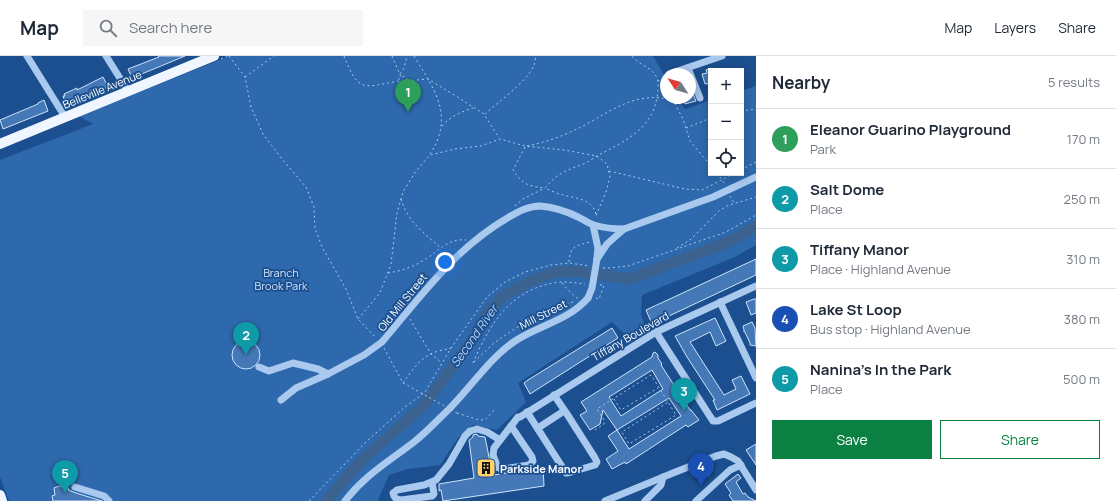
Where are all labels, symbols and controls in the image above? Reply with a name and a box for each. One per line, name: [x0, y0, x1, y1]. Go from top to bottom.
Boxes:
search box: [83, 10, 363, 46]
text: Map: [20, 15, 59, 41]
icon: search: [97, 17, 119, 39]
text: Search here: [129, 17, 212, 38]
text: Map: [944, 18, 972, 37]
text: Layers: [994, 18, 1036, 37]
text: Share: [1058, 18, 1096, 37]
street label: Belleville Avenue: [60, 66, 144, 112]
north arrow: [660, 68, 696, 104]
map controls: [708, 68, 744, 176]
button: +: [708, 68, 744, 104]
text: Nearby: [772, 71, 830, 94]
text: 5 results: [1048, 73, 1100, 91]
pin: 1: [395, 79, 421, 112]
button: −: [708, 104, 744, 140]
text: Eleanor Guarino Playground: [810, 119, 1011, 140]
text: 1: [782, 130, 788, 148]
text: 170 m: [1067, 130, 1100, 148]
button: locate: [708, 140, 744, 176]
text: Park: [810, 140, 836, 158]
text: Salt Dome: [810, 179, 884, 200]
text: 2: [781, 190, 789, 208]
text: 250 m: [1064, 190, 1100, 208]
text: Place: [810, 200, 843, 218]
text: Tiffany Manor: [810, 239, 909, 260]
text: 3: [781, 250, 789, 268]
text: 310 m: [1066, 250, 1100, 268]
your location: [435, 252, 455, 272]
text: Place · Highland Avenue: [810, 260, 951, 278]
park label: Branch Brook Park: [254, 265, 308, 293]
street label: Old Mill Street: [374, 270, 430, 334]
street label: Mill Street: [517, 296, 569, 332]
text: Lake St Loop: [810, 299, 902, 320]
water label: Second River: [446, 300, 503, 370]
street label: Tiffany Boulevard: [589, 308, 671, 364]
text: 4: [781, 310, 789, 328]
text: 380 m: [1064, 310, 1100, 328]
text: Bus stop · Highland Avenue: [810, 320, 971, 338]
pin: 2: [233, 322, 259, 355]
text: Nanina's In the Park: [810, 359, 951, 380]
text: 5: [781, 370, 789, 388]
text: 500 m: [1063, 370, 1100, 388]
pin: 3: [671, 378, 697, 411]
text: Place: [810, 380, 843, 398]
button: Save: [772, 420, 932, 459]
button: Share: [940, 420, 1100, 459]
pin: 4: [688, 453, 714, 486]
building icon: Parkside Manor: [475, 457, 497, 479]
pin: 5: [52, 460, 78, 493]
place label: Parkside Manor: [500, 461, 582, 476]

